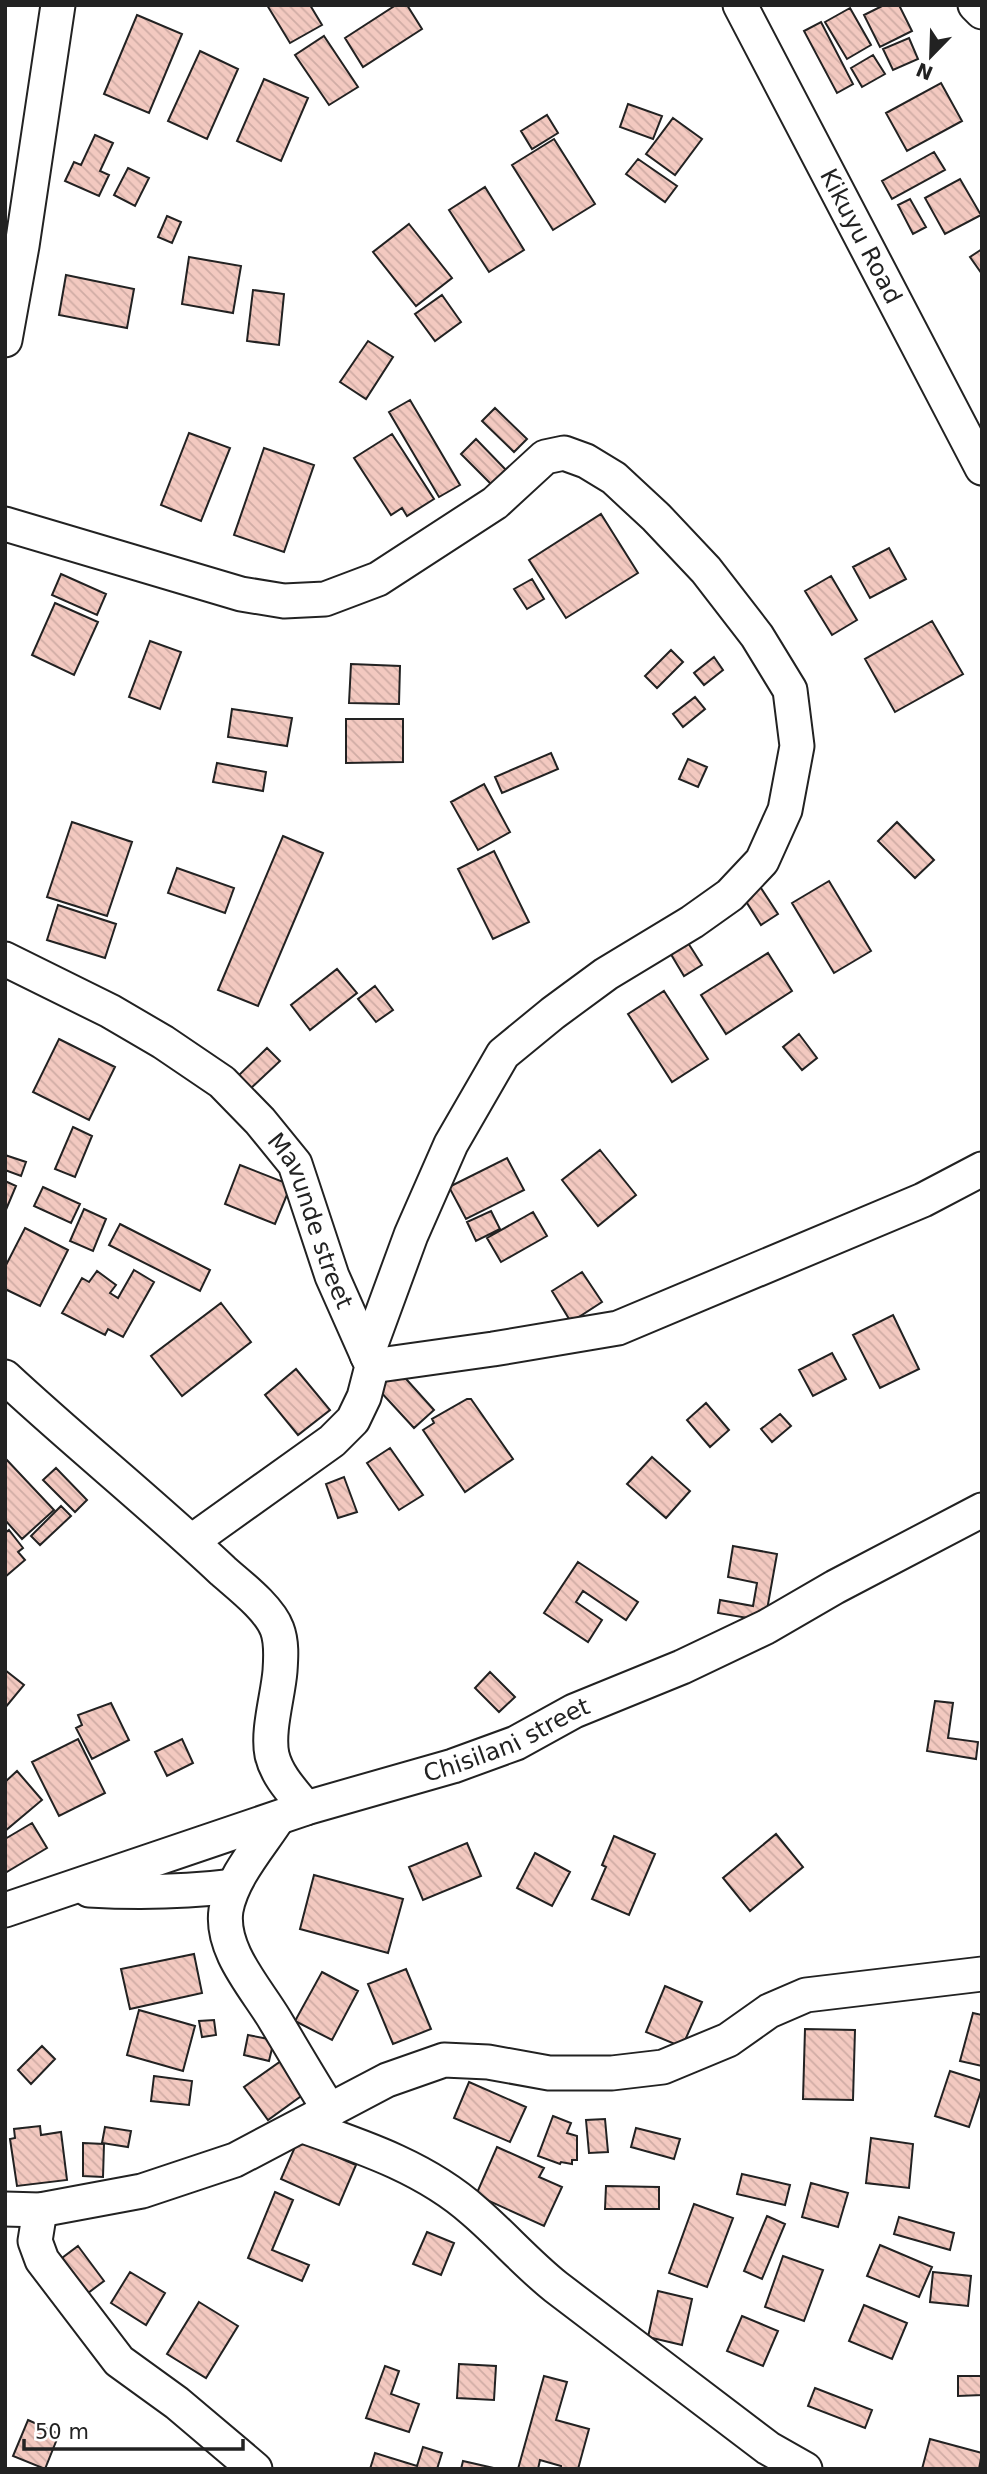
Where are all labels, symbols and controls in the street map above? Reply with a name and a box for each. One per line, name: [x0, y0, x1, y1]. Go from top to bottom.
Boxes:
north arrow: [896, 21, 966, 91]
text: N: [913, 58, 936, 85]
street label: Kikuyu Road: [814, 164, 908, 308]
street label: Mavunde street: [262, 1127, 359, 1313]
street label: Chisilani street: [420, 1692, 594, 1788]
scale bar: [24, 2408, 243, 2452]
text: 50 m: [35, 2420, 89, 2444]

